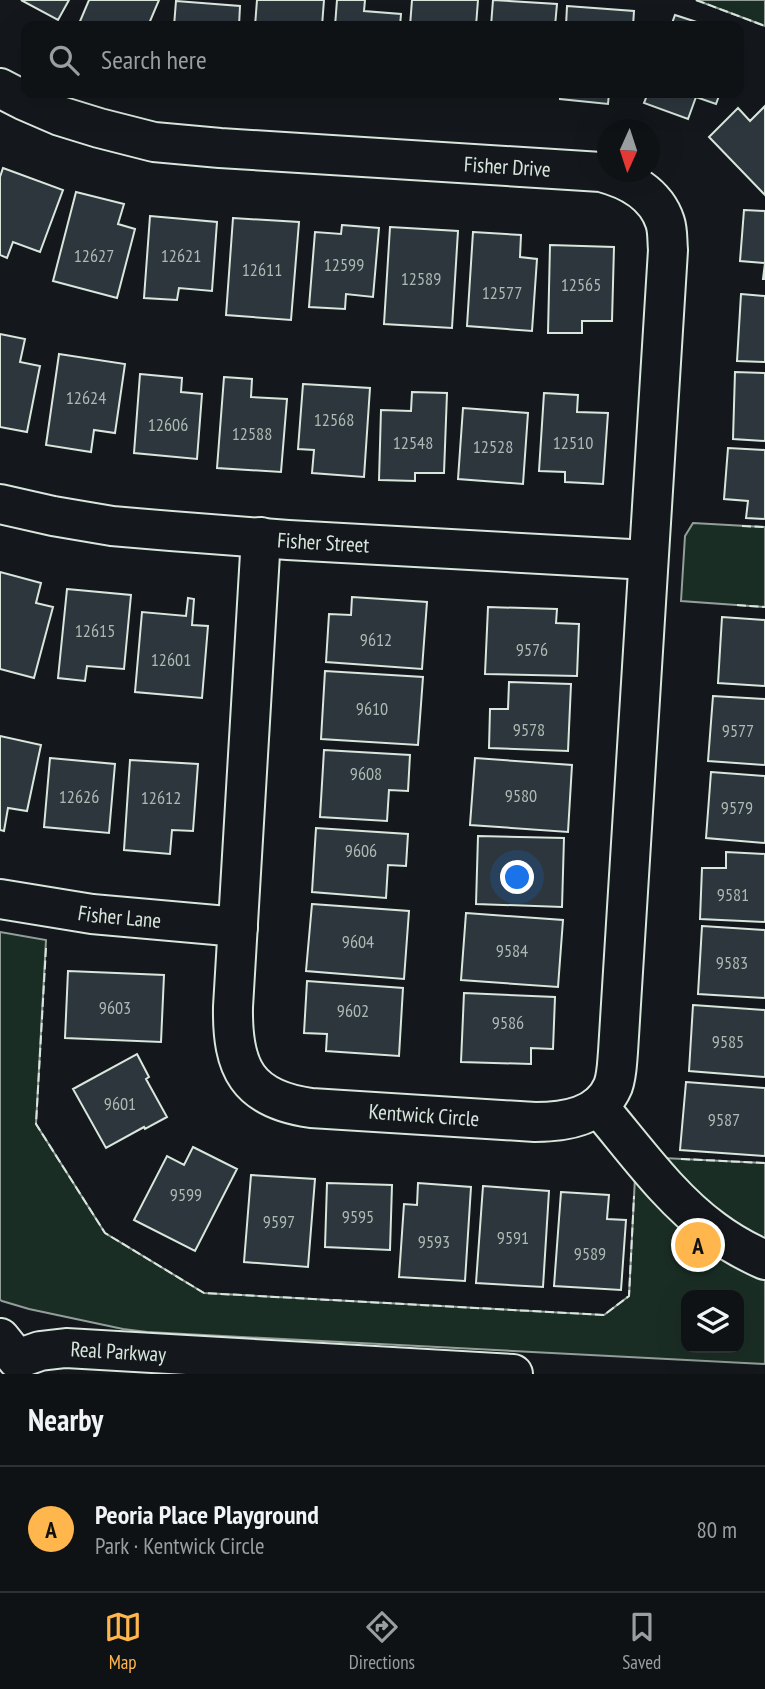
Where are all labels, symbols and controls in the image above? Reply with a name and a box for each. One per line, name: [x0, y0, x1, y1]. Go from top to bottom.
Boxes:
search box: [21, 21, 744, 98]
icon: search: [45, 41, 83, 79]
text: Search here: [101, 43, 207, 76]
north arrow: [597, 119, 660, 182]
street label: Fisher Drive: [463, 150, 551, 182]
house number: 12627: [74, 244, 114, 267]
house number: 12621: [161, 244, 201, 267]
house number: 12599: [324, 253, 364, 276]
house number: 12611: [242, 258, 282, 281]
house number: 12589: [401, 267, 441, 290]
house number: 12565: [561, 273, 601, 296]
house number: 12577: [482, 281, 522, 304]
house number: 12624: [66, 386, 106, 409]
house number: 12568: [314, 408, 354, 431]
house number: 12606: [148, 413, 188, 436]
house number: 12588: [232, 422, 272, 445]
house number: 12548: [393, 431, 433, 454]
house number: 12510: [553, 431, 593, 454]
house number: 12528: [473, 435, 513, 458]
street label: Fisher Street: [276, 526, 370, 558]
house number: 12615: [75, 619, 115, 642]
house number: 9612: [360, 628, 392, 651]
house number: 9576: [516, 638, 548, 661]
house number: 12601: [151, 648, 191, 671]
house number: 9610: [356, 697, 388, 720]
house number: 9578: [513, 718, 545, 741]
house number: 9577: [722, 719, 754, 742]
house number: 9608: [350, 762, 382, 785]
house number: 9580: [505, 784, 537, 807]
house number: 12626: [59, 785, 99, 808]
house number: 12612: [141, 786, 181, 809]
house number: 9579: [721, 796, 753, 819]
house number: 9606: [345, 839, 377, 862]
your location: [500, 860, 534, 894]
house number: 9581: [717, 883, 749, 906]
street label: Fisher Lane: [76, 898, 162, 934]
house number: 9604: [342, 930, 374, 953]
house number: 9584: [496, 939, 528, 962]
house number: 9583: [716, 951, 748, 974]
house number: 9603: [99, 996, 131, 1019]
house number: 9602: [337, 999, 369, 1022]
house number: 9586: [492, 1011, 524, 1034]
house number: 9585: [712, 1030, 744, 1053]
house number: 9601: [104, 1092, 136, 1115]
street label: Kentwick Circle: [368, 1098, 480, 1132]
house number: 9587: [708, 1108, 740, 1131]
house number: 9599: [170, 1183, 202, 1206]
house number: 9595: [342, 1205, 374, 1228]
house number: 9597: [263, 1210, 295, 1233]
pin: A: [675, 1219, 721, 1271]
house number: 9591: [497, 1226, 529, 1249]
house number: 9593: [418, 1230, 450, 1253]
house number: 9589: [574, 1242, 606, 1265]
map controls: [681, 1290, 744, 1353]
button: layers: [681, 1290, 744, 1353]
street label: Real Parkway: [70, 1335, 167, 1367]
text: Nearby: [28, 1400, 103, 1439]
text: Peoria Place Playground: [95, 1498, 319, 1531]
text: A: [45, 1515, 57, 1544]
text: 80 m: [696, 1515, 737, 1544]
text: Park · Kentwick Circle: [95, 1531, 265, 1560]
tab: Map: [104, 1608, 142, 1674]
tab: Directions: [349, 1608, 415, 1674]
tab: Saved: [622, 1608, 661, 1674]

